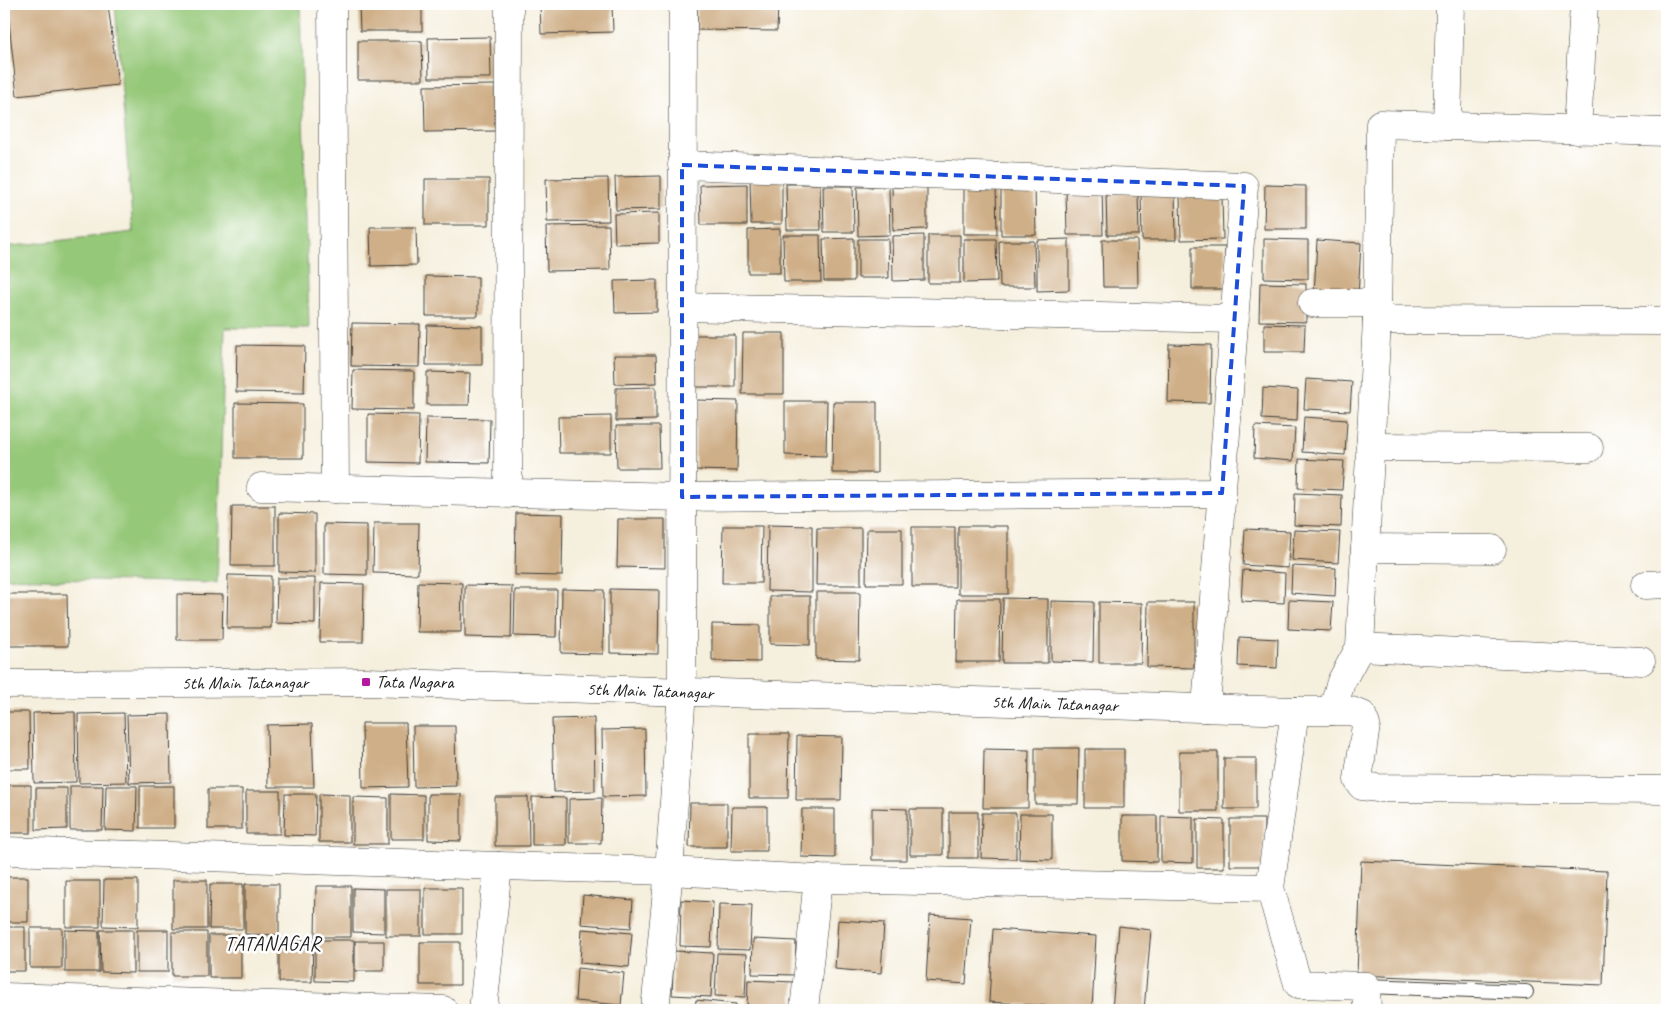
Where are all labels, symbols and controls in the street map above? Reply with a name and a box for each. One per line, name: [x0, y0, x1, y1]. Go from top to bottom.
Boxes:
street label: 5th Main Tatanagar: [182, 671, 311, 694]
place label: Tata Nagara: [376, 671, 455, 693]
marker: Tata Nagara: [360, 676, 372, 688]
street label: 5th Main Tatanagar: [586, 678, 716, 704]
street label: 5th Main Tatanagar: [991, 691, 1121, 717]
district label: TATANAGAR: [225, 931, 323, 956]

